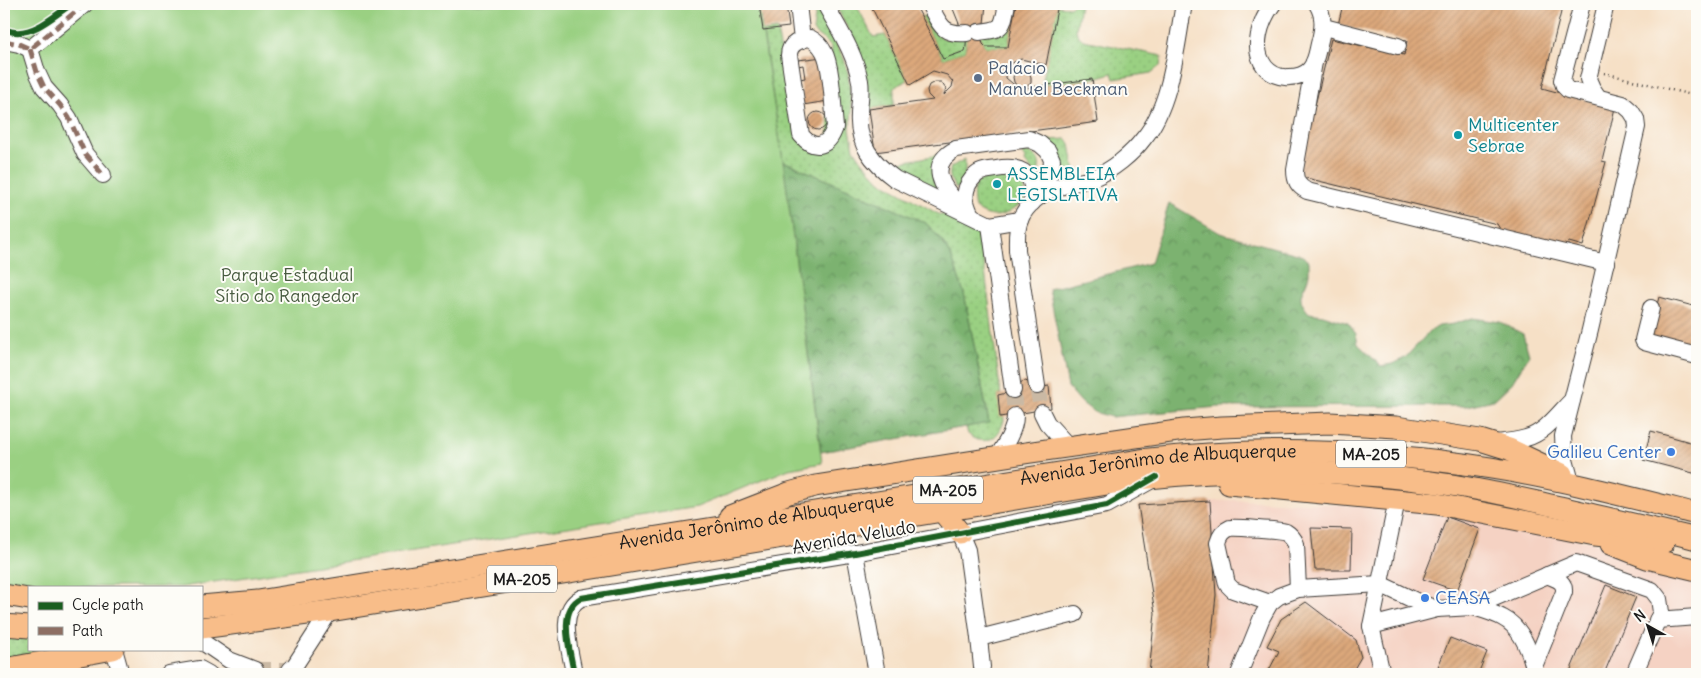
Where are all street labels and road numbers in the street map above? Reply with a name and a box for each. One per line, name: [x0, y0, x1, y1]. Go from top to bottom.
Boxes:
street label: Avenida Jerônimo de Albuquerque: [1018, 439, 1296, 490]
road number: MA-205: [1336, 440, 1406, 468]
road number: MA-205: [913, 476, 983, 504]
street label: Avenida Jerônimo de Albuquerque: [617, 488, 896, 554]
street label: Avenida Veludo: [790, 514, 917, 559]
road number: MA-205: [487, 566, 557, 592]

